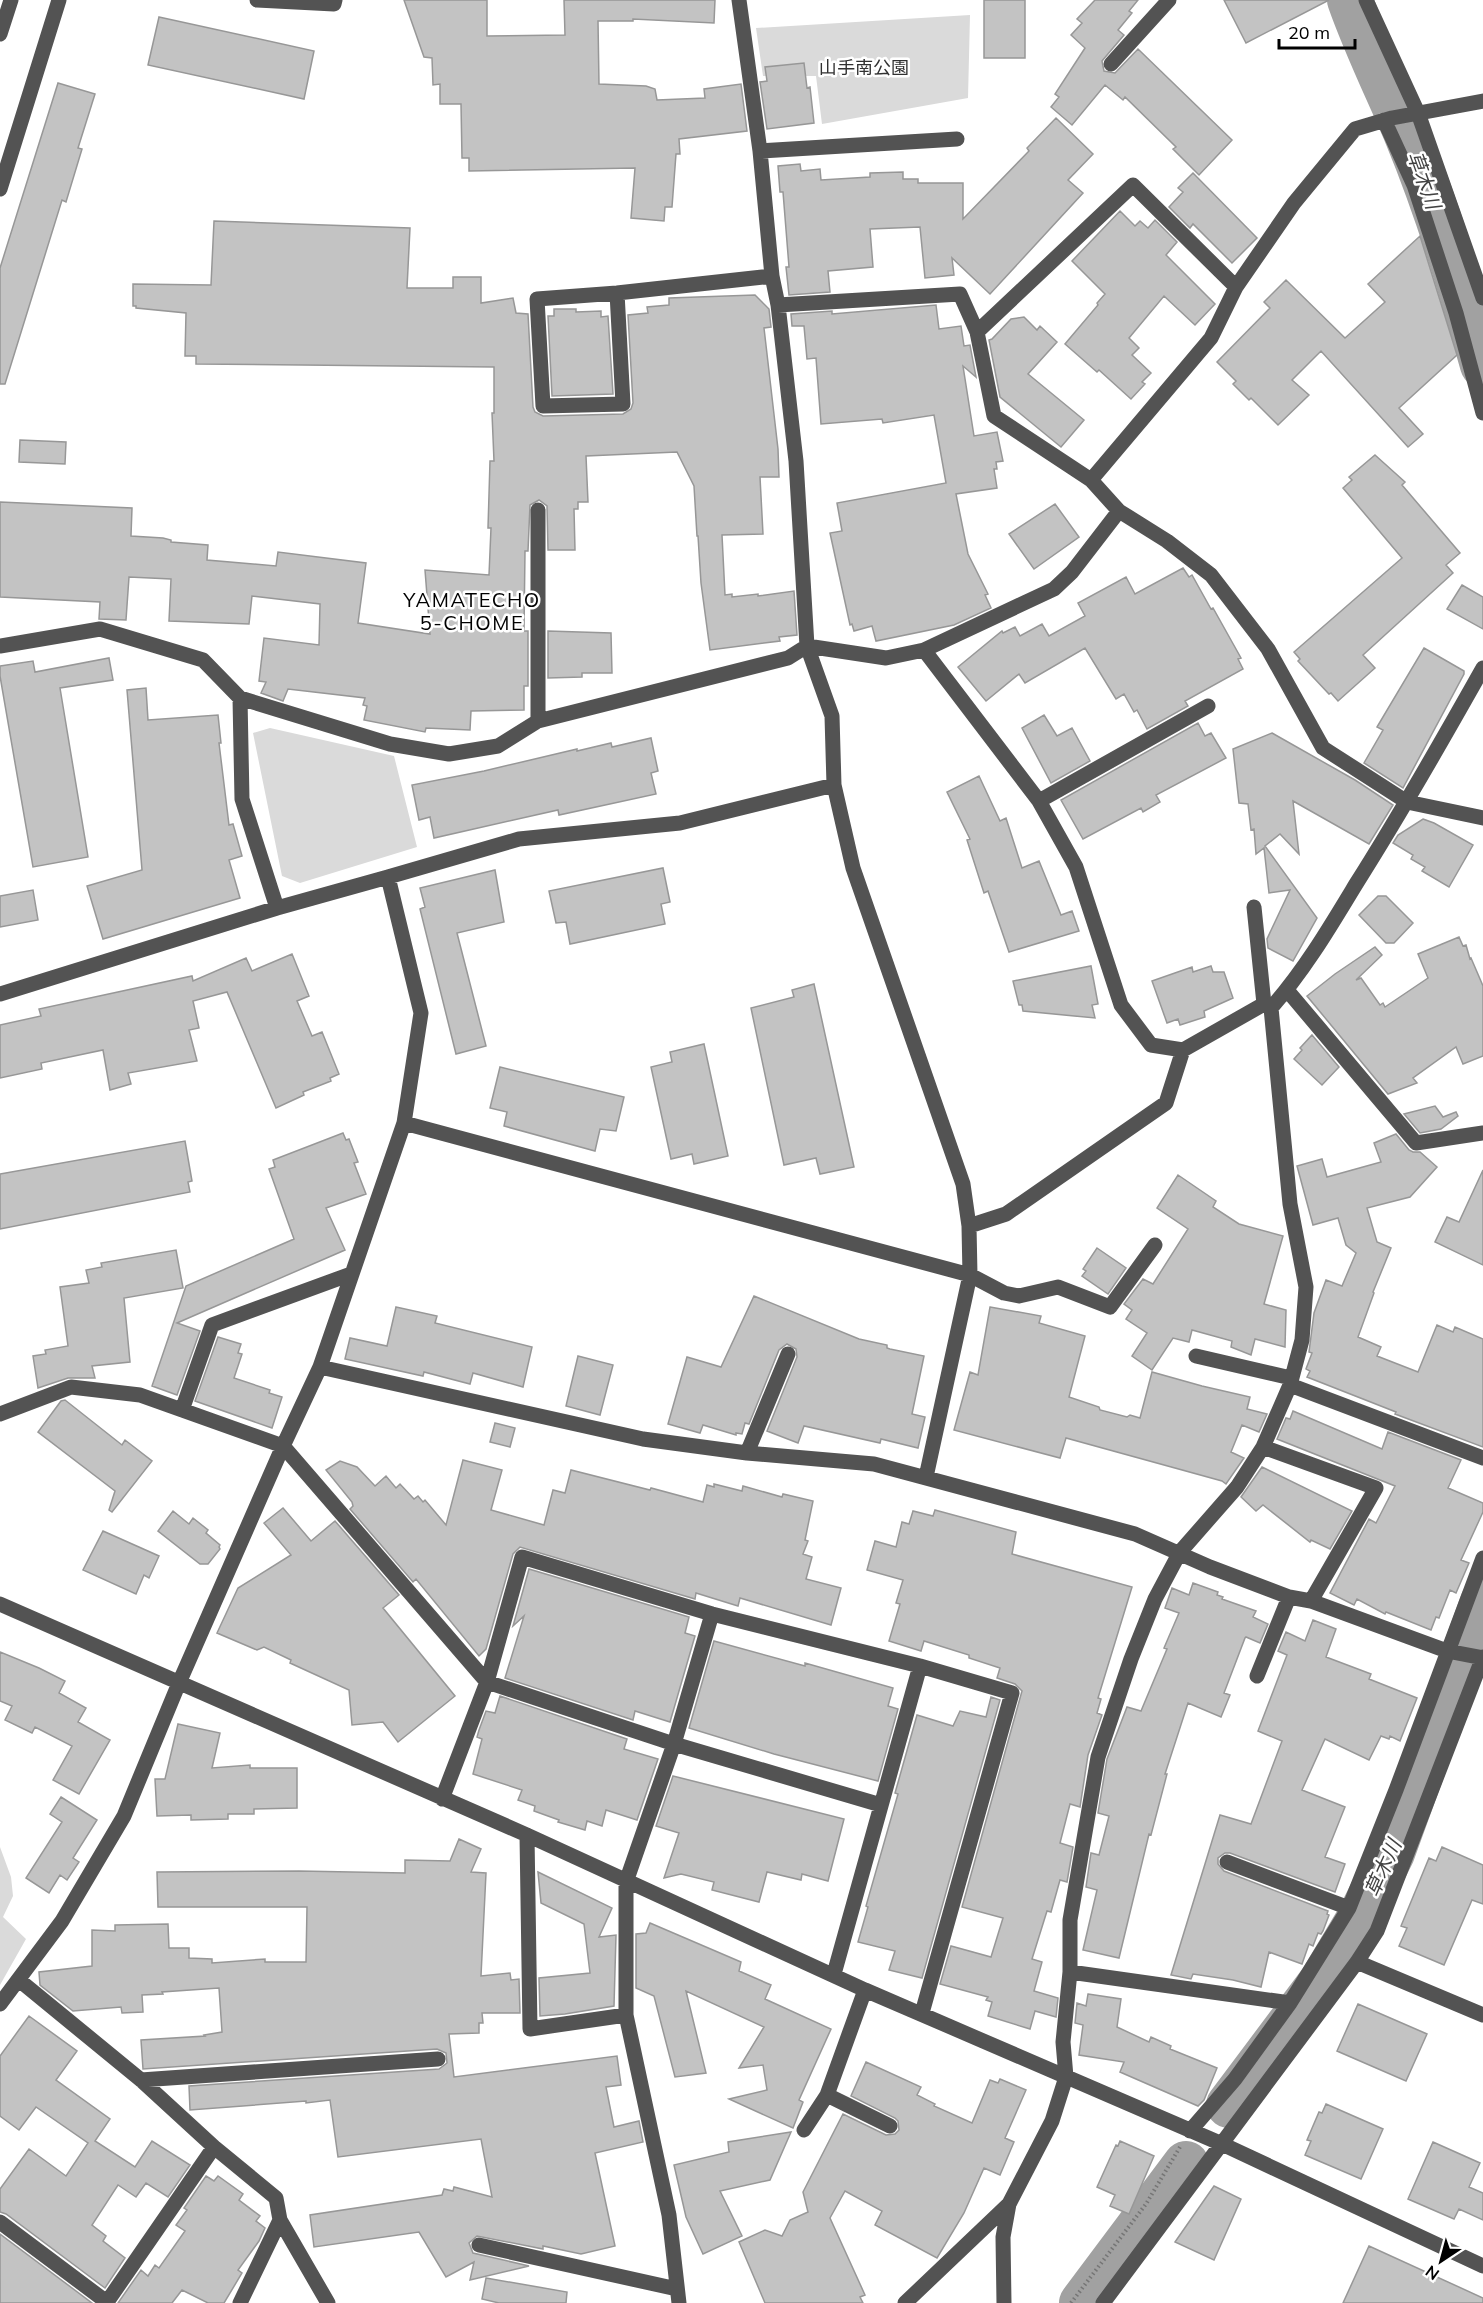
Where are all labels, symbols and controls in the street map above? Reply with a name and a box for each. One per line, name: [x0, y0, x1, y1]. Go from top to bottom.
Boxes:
scale bar: [1279, 12, 1356, 50]
text: 20 m: [1288, 21, 1330, 44]
park label: 山手南公園: [819, 56, 909, 79]
water label: 草木川: [1402, 147, 1447, 214]
district label: YAMATECHO 5-CHOME: [402, 587, 541, 635]
water label: 草木川: [1359, 1833, 1407, 1900]
north arrow: [1411, 2231, 1471, 2291]
text: N: [1421, 2261, 1443, 2285]

